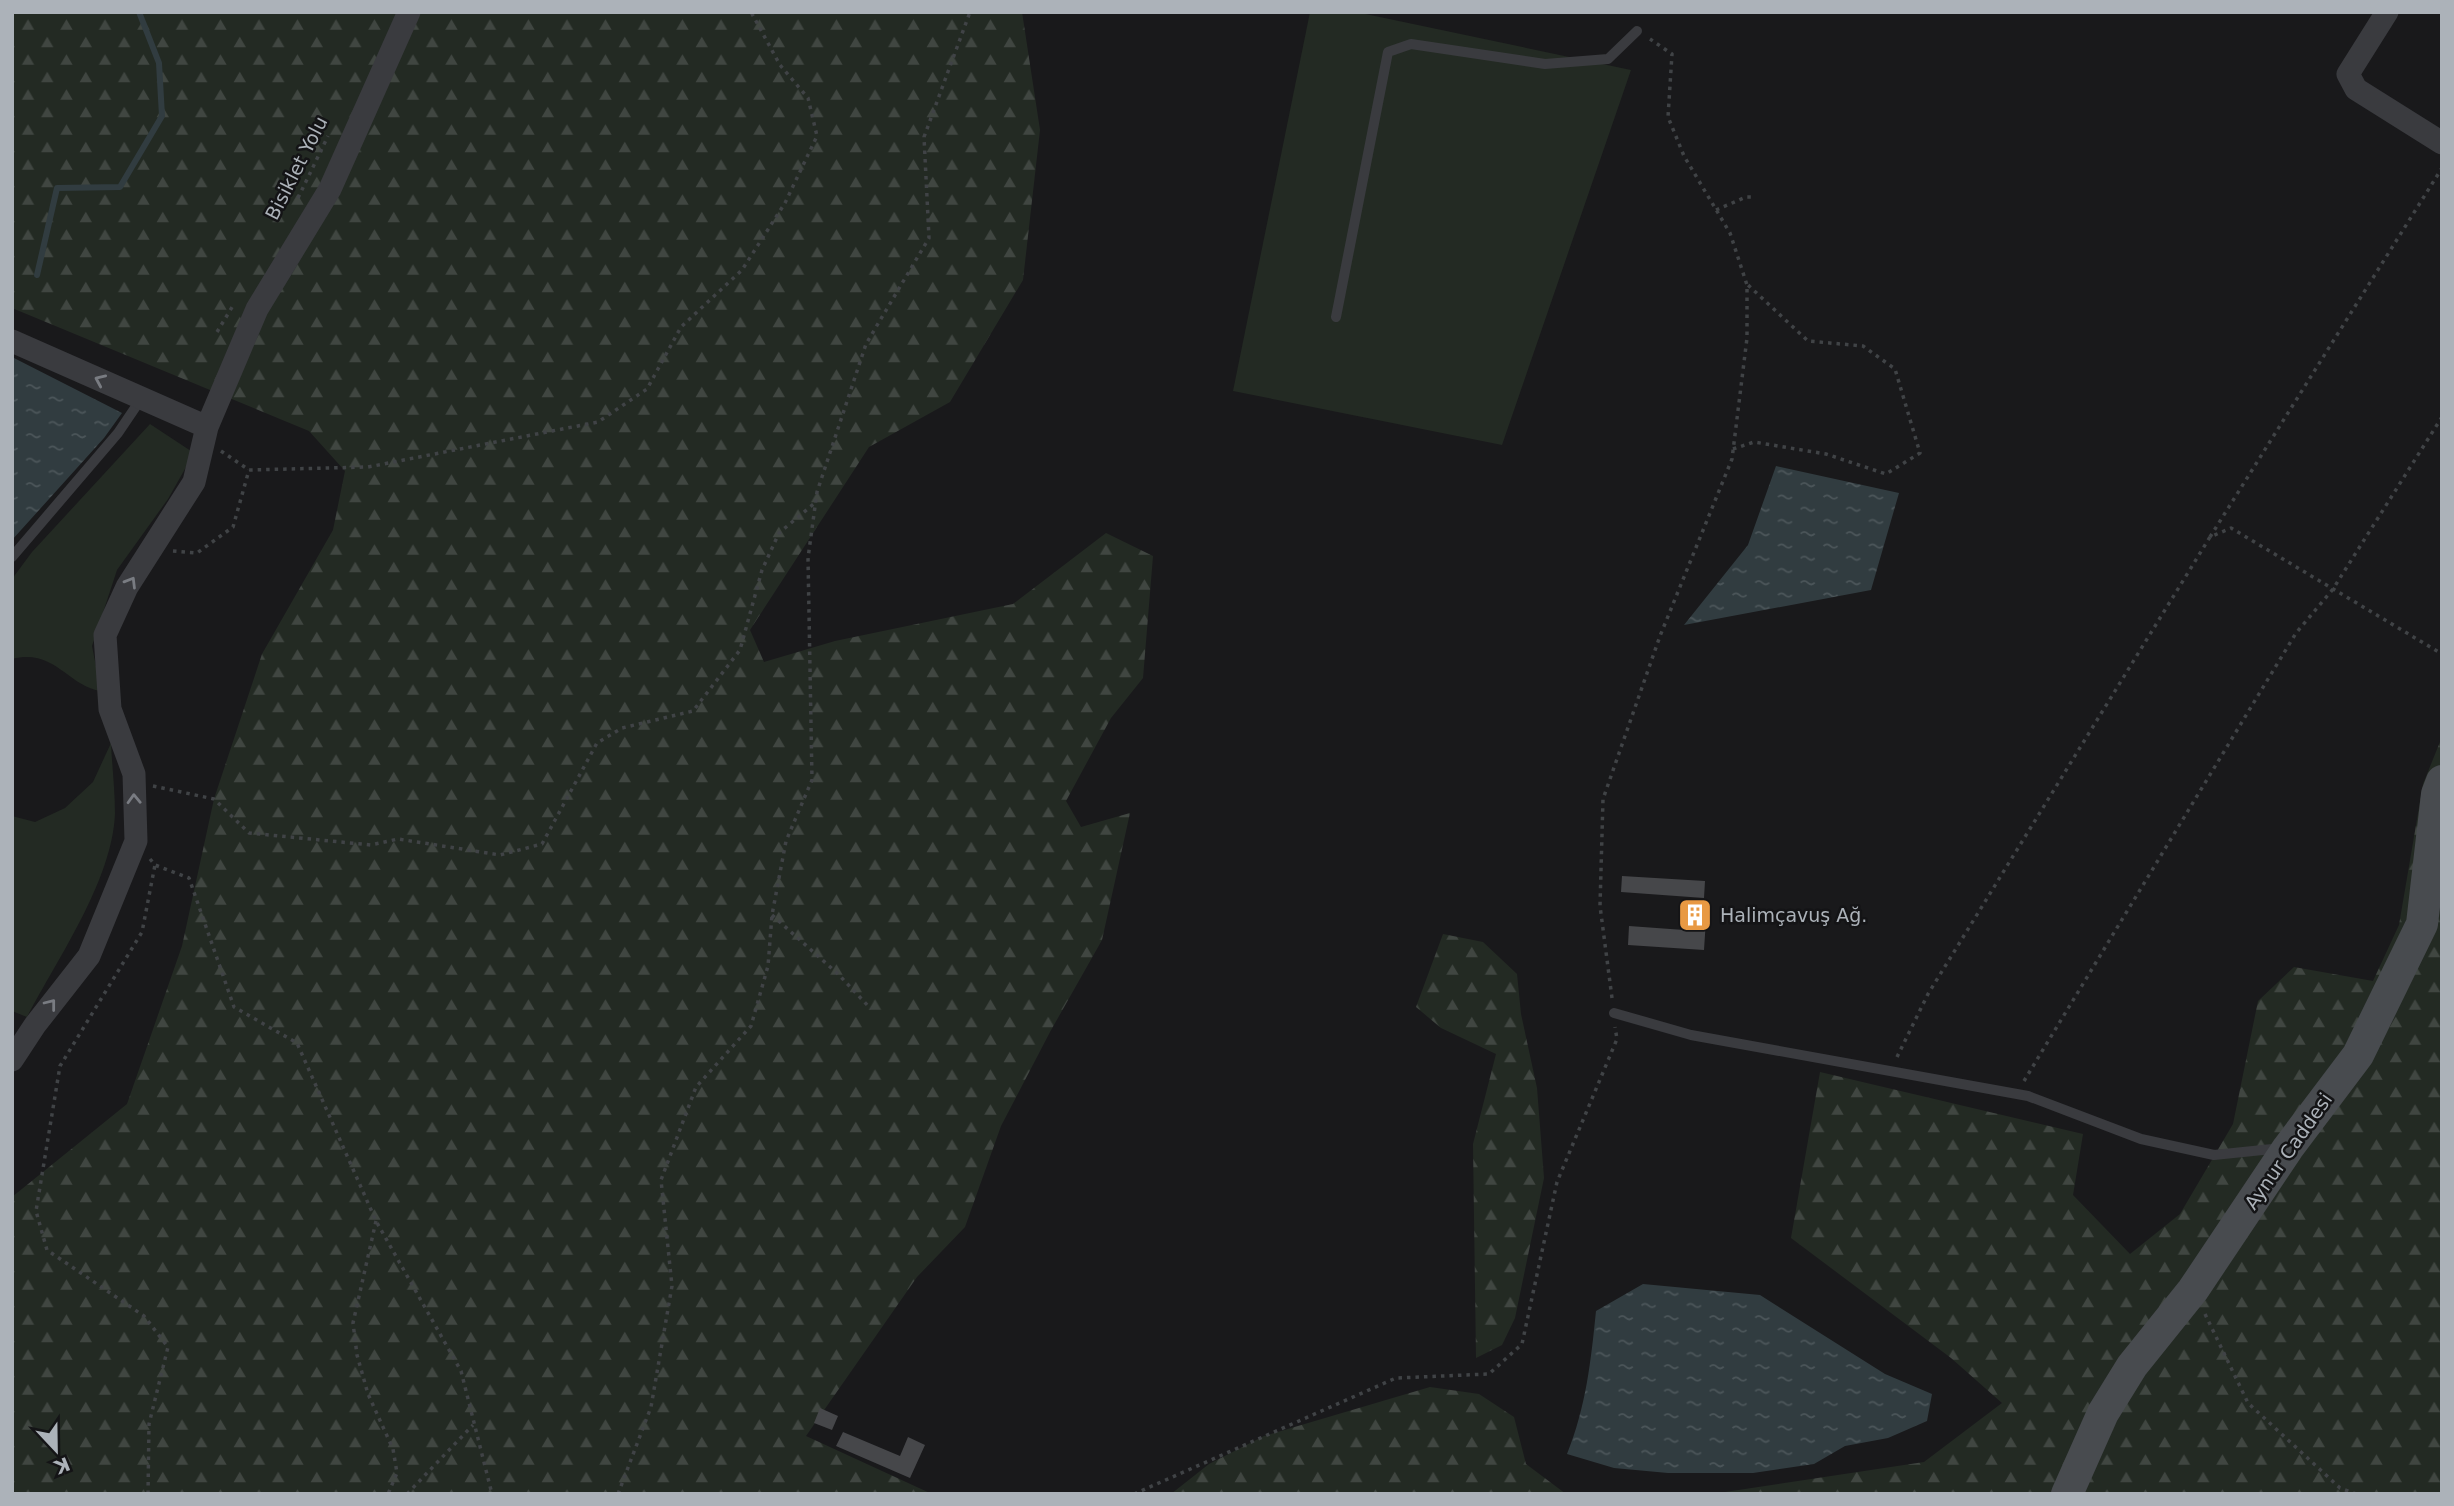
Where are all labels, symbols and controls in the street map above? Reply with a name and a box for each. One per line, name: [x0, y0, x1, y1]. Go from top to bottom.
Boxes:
street label: Bisiklet Yolu: [261, 113, 331, 223]
one-way arrow: [95, 374, 107, 388]
one-way arrow: [123, 576, 136, 589]
one-way arrow: [127, 793, 142, 804]
building icon: Halimçavuş Ağ.: [1676, 896, 1714, 934]
place label: Halimçavuş Ağ.: [1720, 904, 1867, 926]
one-way arrow: [42, 1000, 55, 1012]
street label: Aynur Caddesi: [2240, 1089, 2336, 1213]
north arrow: [21, 1415, 91, 1485]
text: K: [50, 1453, 73, 1479]

